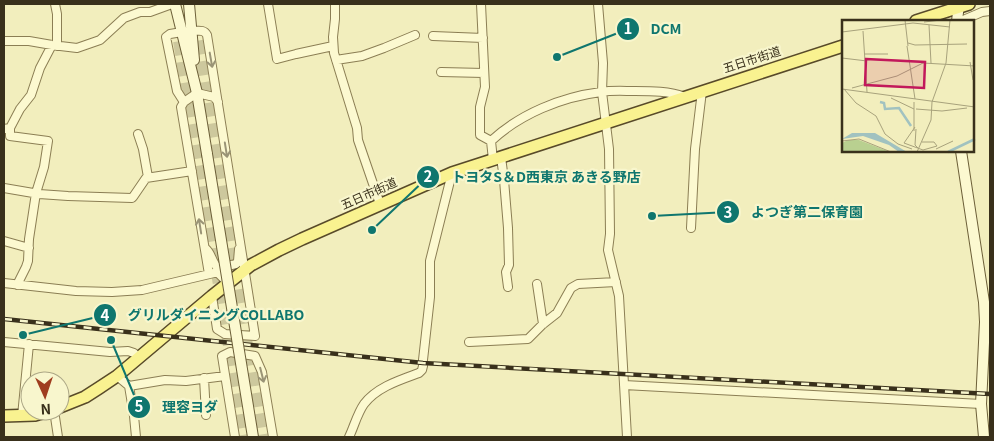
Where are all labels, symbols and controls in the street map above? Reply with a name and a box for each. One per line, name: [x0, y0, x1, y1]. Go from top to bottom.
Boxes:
callout: DCM: [615, 14, 692, 43]
text: 1: [624, 17, 632, 38]
text: DCM: [650, 18, 682, 38]
inset map: [842, 20, 974, 152]
street label: 五日市街道: [720, 41, 783, 76]
one-way arrow: [207, 51, 217, 67]
one-way arrow: [221, 142, 231, 158]
callout: トヨタS＆D西東京 あきる野店: [416, 163, 651, 192]
text: 2: [424, 165, 433, 186]
text: トヨタS＆D西東京 あきる野店: [451, 166, 641, 186]
street label: 五日市街道: [338, 173, 399, 213]
callout: よつぎ第二保育園: [716, 198, 873, 227]
text: 3: [724, 201, 733, 222]
text: よつぎ第二保育園: [751, 201, 863, 221]
one-way arrow: [195, 218, 205, 234]
callout: グリルダイニングCOLLABO: [93, 301, 314, 330]
text: 4: [101, 304, 110, 325]
text: グリルダイニングCOLLABO: [128, 304, 305, 324]
one-way arrow: [258, 366, 267, 382]
north arrow: [20, 371, 70, 421]
callout: 理容ヨダ: [127, 392, 228, 421]
text: 5: [135, 395, 144, 416]
text: 理容ヨダ: [162, 396, 218, 416]
text: N: [40, 400, 51, 420]

